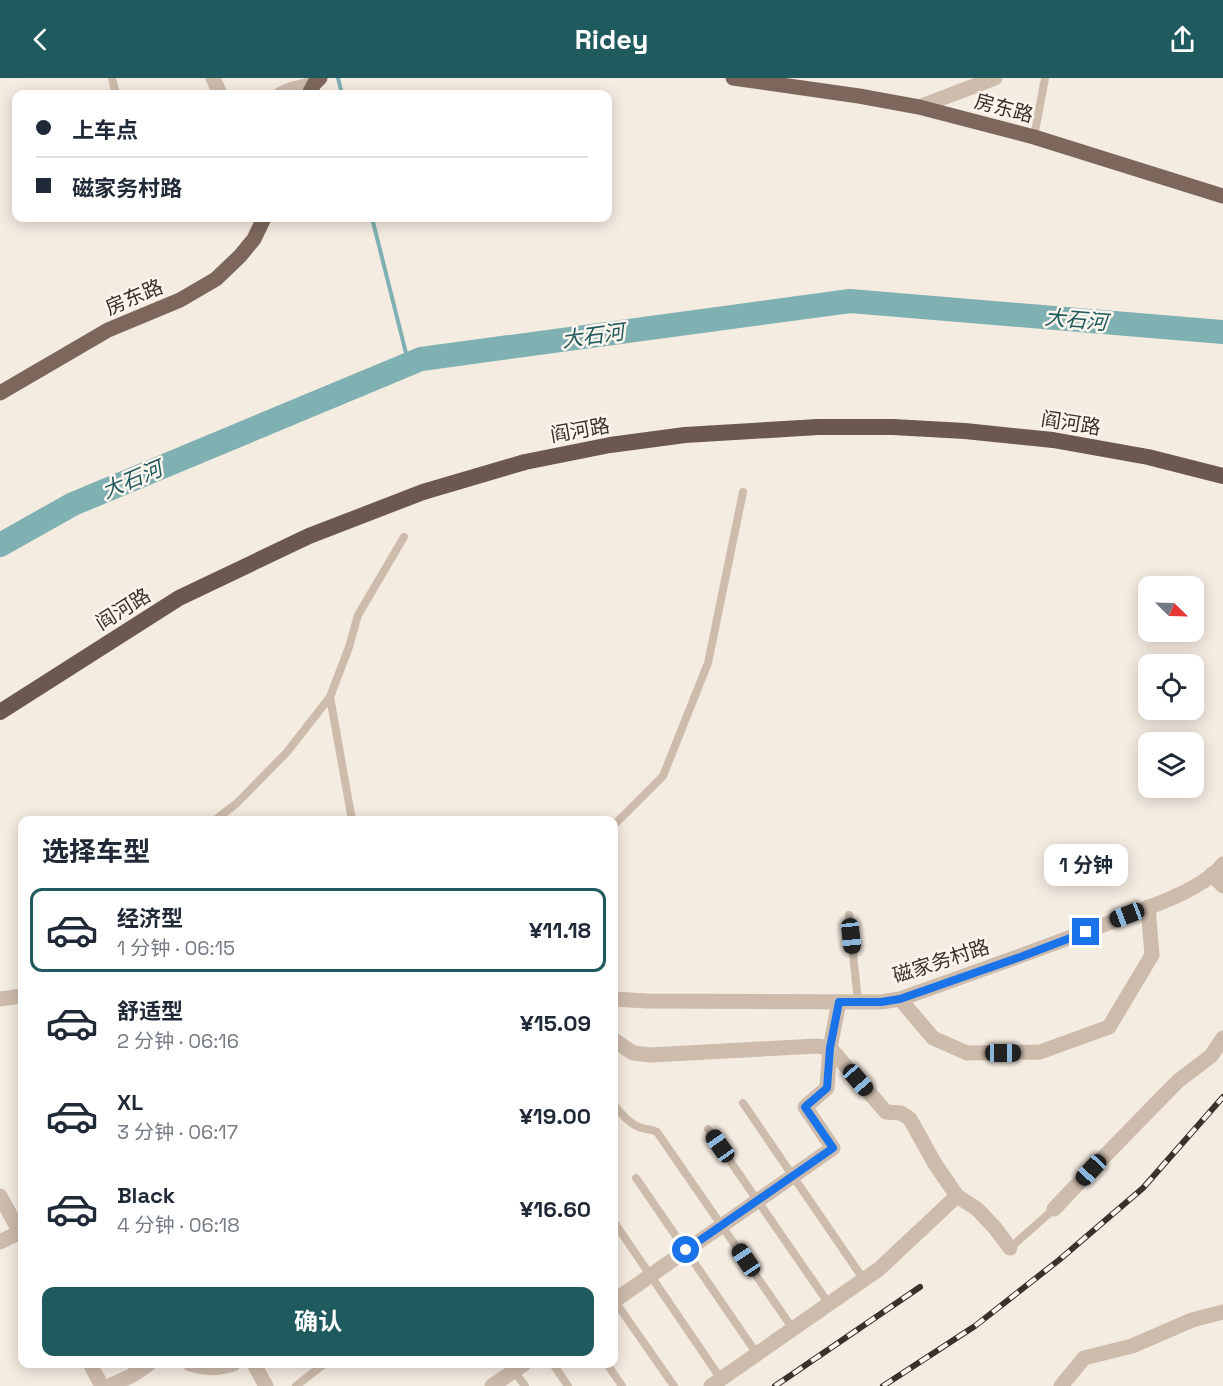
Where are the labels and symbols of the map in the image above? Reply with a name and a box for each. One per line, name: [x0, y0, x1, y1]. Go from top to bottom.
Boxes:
street label: 房东路: [972, 88, 1036, 128]
street label: 房东路: [101, 273, 167, 321]
water label: 大石河: [1043, 303, 1113, 336]
water label: 大石河: [560, 317, 630, 353]
street label: 阎河路: [1039, 405, 1103, 441]
street label: 阎河路: [548, 412, 612, 448]
water label: 大石河: [98, 453, 170, 504]
north arrow: [1138, 576, 1204, 642]
street label: 阎河路: [91, 582, 155, 636]
callout: 1 分钟: [1044, 845, 1128, 887]
car: [1107, 900, 1147, 930]
car: [840, 917, 862, 955]
route end: [1072, 918, 1099, 945]
street label: 磁家务村路: [889, 933, 993, 989]
car: [985, 1044, 1021, 1062]
car: [839, 1061, 877, 1099]
car: [702, 1126, 738, 1166]
car: [1072, 1151, 1110, 1189]
route start: [672, 1236, 699, 1263]
car: [728, 1240, 764, 1280]

